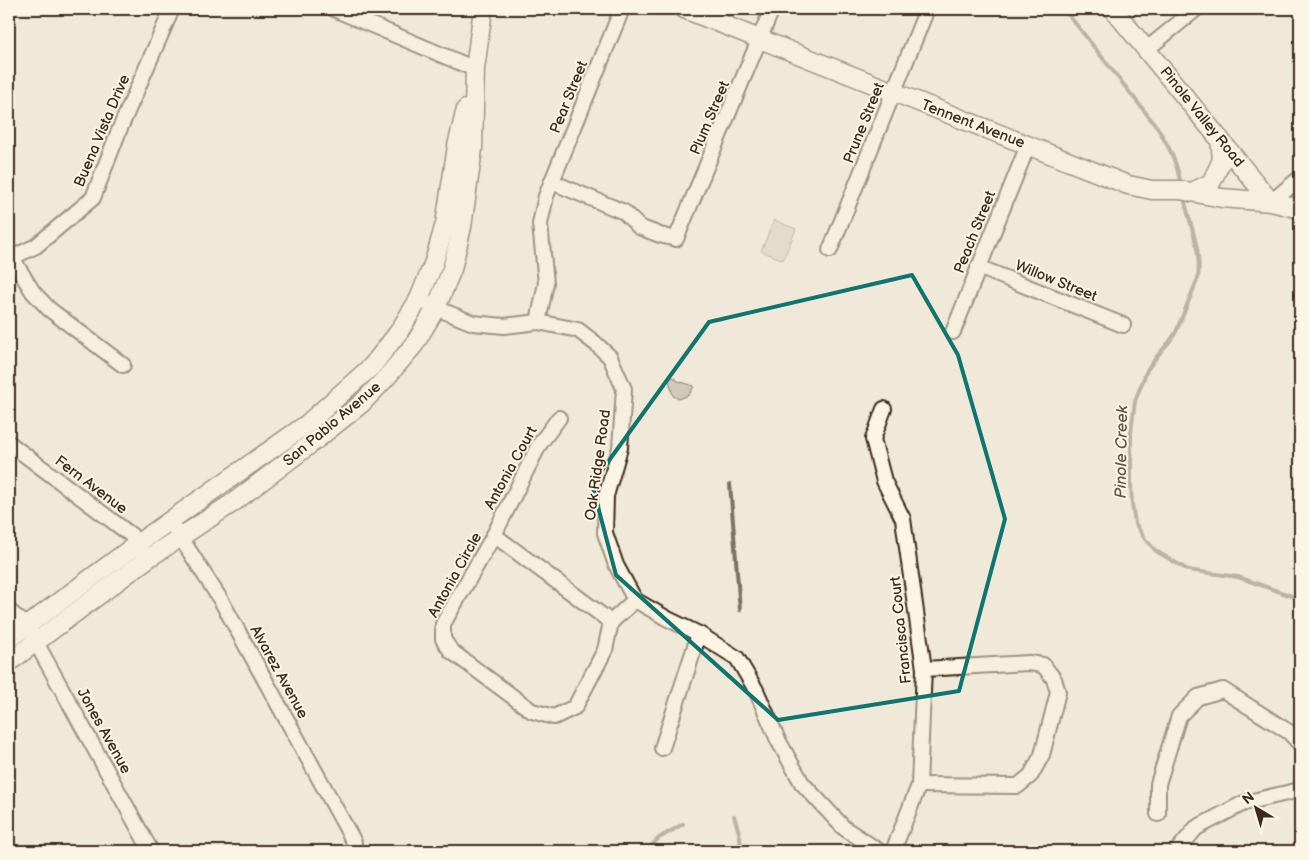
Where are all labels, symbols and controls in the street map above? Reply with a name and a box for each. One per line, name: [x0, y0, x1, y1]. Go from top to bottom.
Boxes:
street label: Pear Street: [546, 58, 592, 136]
street label: Pinole Valley Road: [1156, 63, 1248, 171]
street label: Buena Vista Drive: [70, 72, 134, 190]
street label: Plum Street: [686, 78, 734, 158]
street label: Prune Street: [839, 79, 889, 166]
street label: Tennent Avenue: [918, 95, 1028, 153]
street label: Peach Street: [950, 188, 1000, 276]
street label: Willow Street: [1012, 256, 1100, 306]
street label: San Pablo Avenue: [279, 377, 385, 470]
water label: Pinole Creek: [1112, 404, 1132, 499]
street label: Oak Ridge Road: [581, 408, 615, 522]
street label: Antonia Court: [480, 423, 542, 513]
street label: Fern Avenue: [51, 452, 131, 518]
street label: Antonia Circle: [424, 529, 486, 621]
street label: Francisca Court: [886, 575, 916, 685]
street label: Alvarez Avenue: [246, 622, 312, 722]
street label: Jones Avenue: [73, 685, 135, 777]
north arrow: [1232, 782, 1282, 832]
text: N: [1239, 788, 1258, 808]

